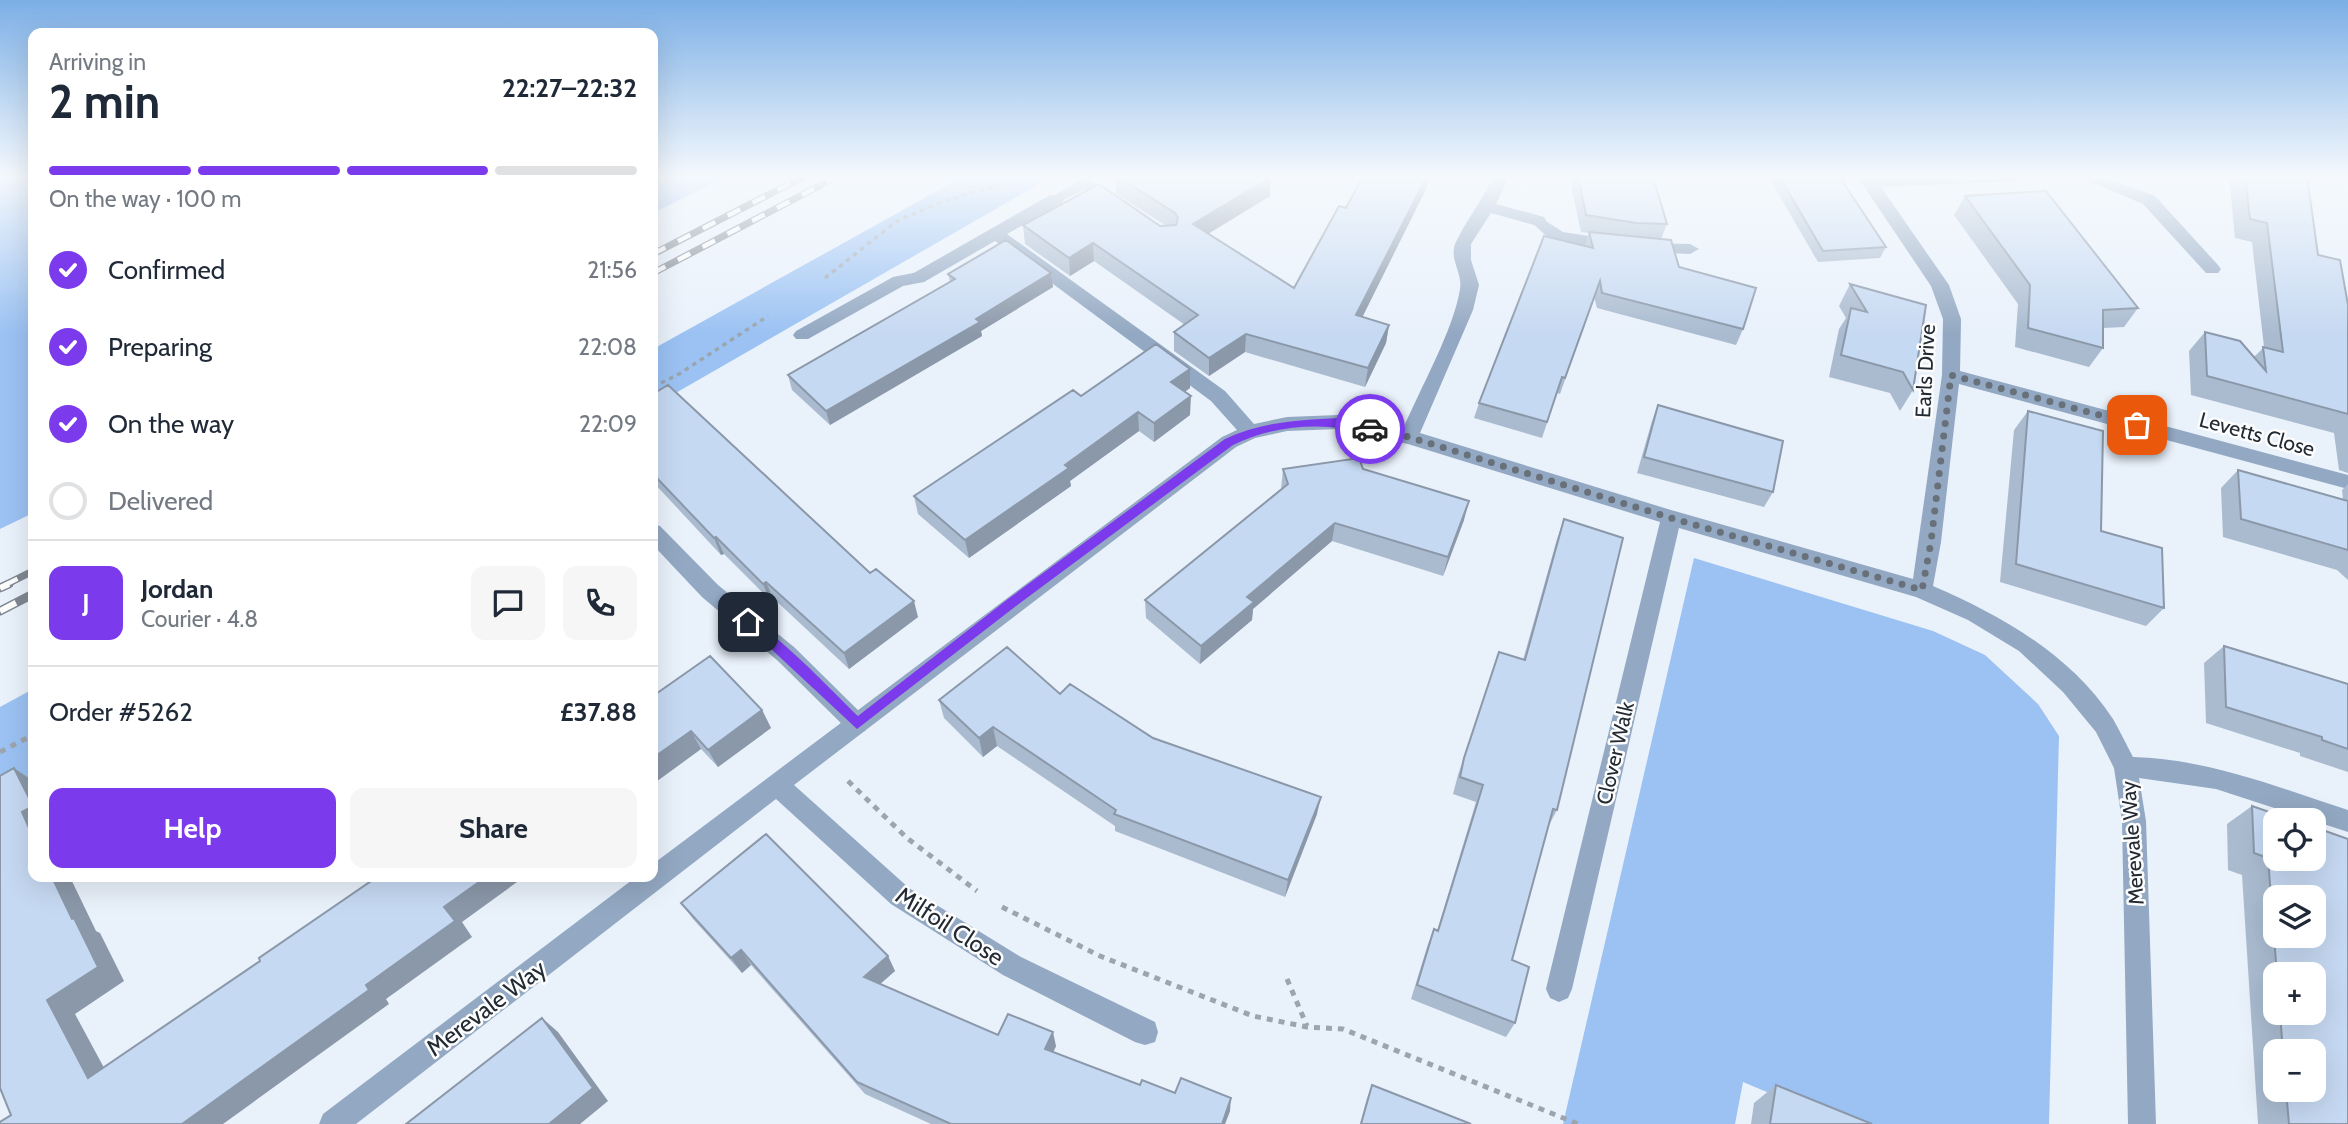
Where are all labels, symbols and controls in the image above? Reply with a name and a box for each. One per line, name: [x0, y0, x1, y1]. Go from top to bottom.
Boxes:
text: Arriving in: [49, 48, 146, 76]
text: 22:27–22:32: [502, 72, 637, 104]
text: 2 min: [49, 74, 160, 130]
text: On the way · 100 m: [49, 185, 241, 213]
icon: check: [49, 251, 87, 289]
text: Confirmed: [108, 254, 225, 286]
text: 21:56: [587, 256, 637, 284]
street label: Earls Drive: [1910, 323, 1940, 419]
icon: check: [49, 328, 87, 366]
text: Preparing: [108, 331, 212, 363]
text: 22:08: [578, 333, 637, 361]
courier: [1335, 394, 1405, 464]
pin: [2107, 395, 2167, 455]
icon: check: [49, 405, 87, 443]
icon: bag: [2118, 406, 2156, 444]
street label: Levetts Close: [2197, 407, 2318, 461]
text: On the way: [108, 408, 234, 440]
text: 22:09: [579, 410, 637, 438]
icon: car: [1351, 410, 1389, 448]
text: Delivered: [108, 485, 213, 517]
button: chat: [471, 566, 545, 640]
button: phone: [563, 566, 637, 640]
text: Jordan: [141, 573, 213, 605]
text: J: [82, 587, 90, 619]
pin: [718, 592, 778, 652]
icon: home: [729, 603, 767, 641]
text: Courier · 4.8: [141, 605, 258, 633]
text: Order #5262: [49, 696, 193, 728]
text: £37.88: [560, 696, 637, 728]
street label: Clover Walk: [1591, 699, 1639, 807]
street label: Merevale Way: [2115, 780, 2149, 906]
button: Help: [49, 788, 336, 868]
button: Share: [350, 788, 637, 868]
map controls: [2263, 808, 2326, 1102]
button: locate: [2263, 808, 2326, 871]
street label: Milfoil Close: [891, 880, 1009, 972]
button: layers: [2263, 885, 2326, 948]
street label: Merevale Way: [420, 954, 552, 1062]
button: +: [2263, 962, 2326, 1025]
button: −: [2263, 1039, 2326, 1102]

